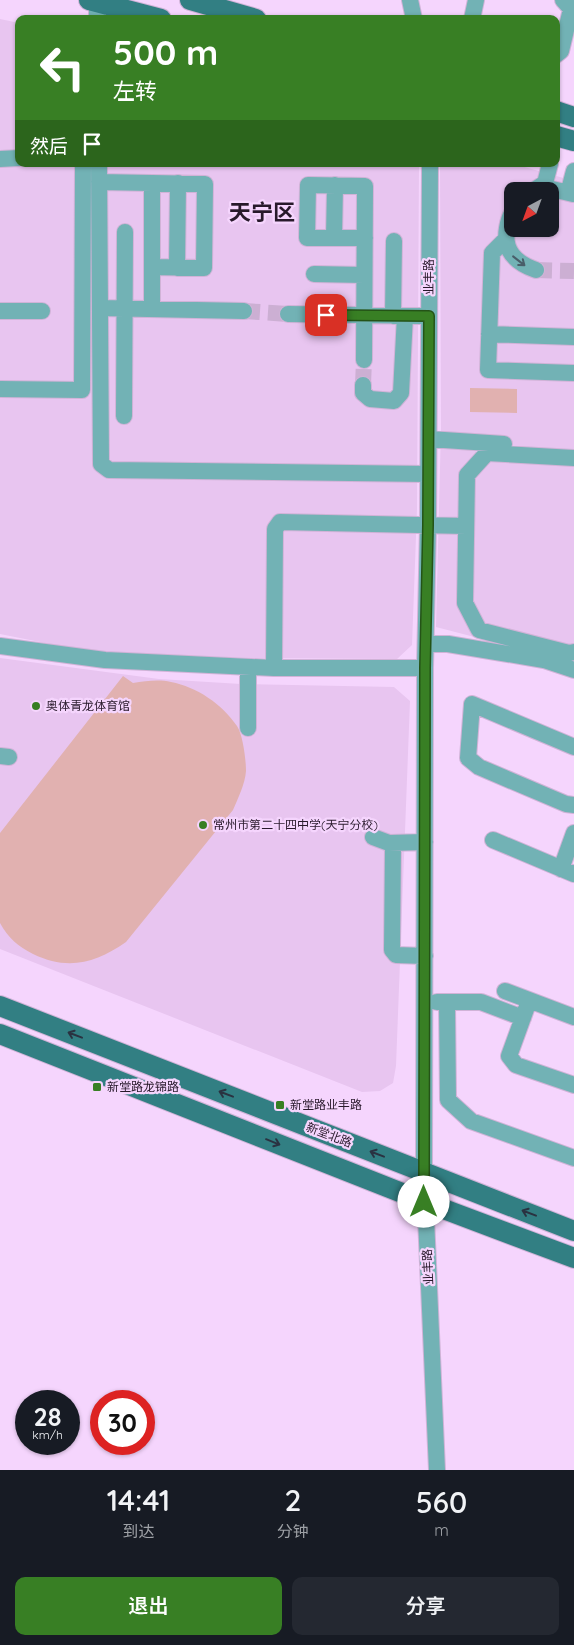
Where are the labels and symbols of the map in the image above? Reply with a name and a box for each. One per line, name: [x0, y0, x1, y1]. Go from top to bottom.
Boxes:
north arrow: [504, 182, 559, 238]
district label: 天宁区: [229, 198, 295, 226]
one-way arrow: [513, 255, 526, 266]
street label: 业丰路: [421, 259, 436, 295]
pin: [305, 294, 347, 336]
place label: 奥体青龙体育馆: [46, 698, 130, 713]
marker: 奥体青龙体育馆: [30, 700, 42, 712]
place label: 常州市第二十四中学(天宁分校): [213, 817, 378, 832]
marker: 常州市第二十四中学(天宁分校): [197, 819, 209, 831]
one-way arrow: [67, 1030, 82, 1039]
place label: 新堂路龙锦路: [107, 1079, 179, 1094]
marker: 新堂路龙锦路: [91, 1081, 103, 1093]
one-way arrow: [219, 1089, 234, 1099]
place label: 新堂路业丰路: [290, 1097, 362, 1112]
marker: 新堂路业丰路: [274, 1099, 286, 1111]
street label: 新堂北路: [304, 1119, 354, 1150]
one-way arrow: [265, 1138, 280, 1147]
one-way arrow: [370, 1148, 385, 1158]
position arrow: [397, 1175, 449, 1227]
one-way arrow: [521, 1208, 537, 1217]
street label: 业丰路: [419, 1249, 436, 1285]
speed limit sign: 30: [90, 1390, 155, 1455]

